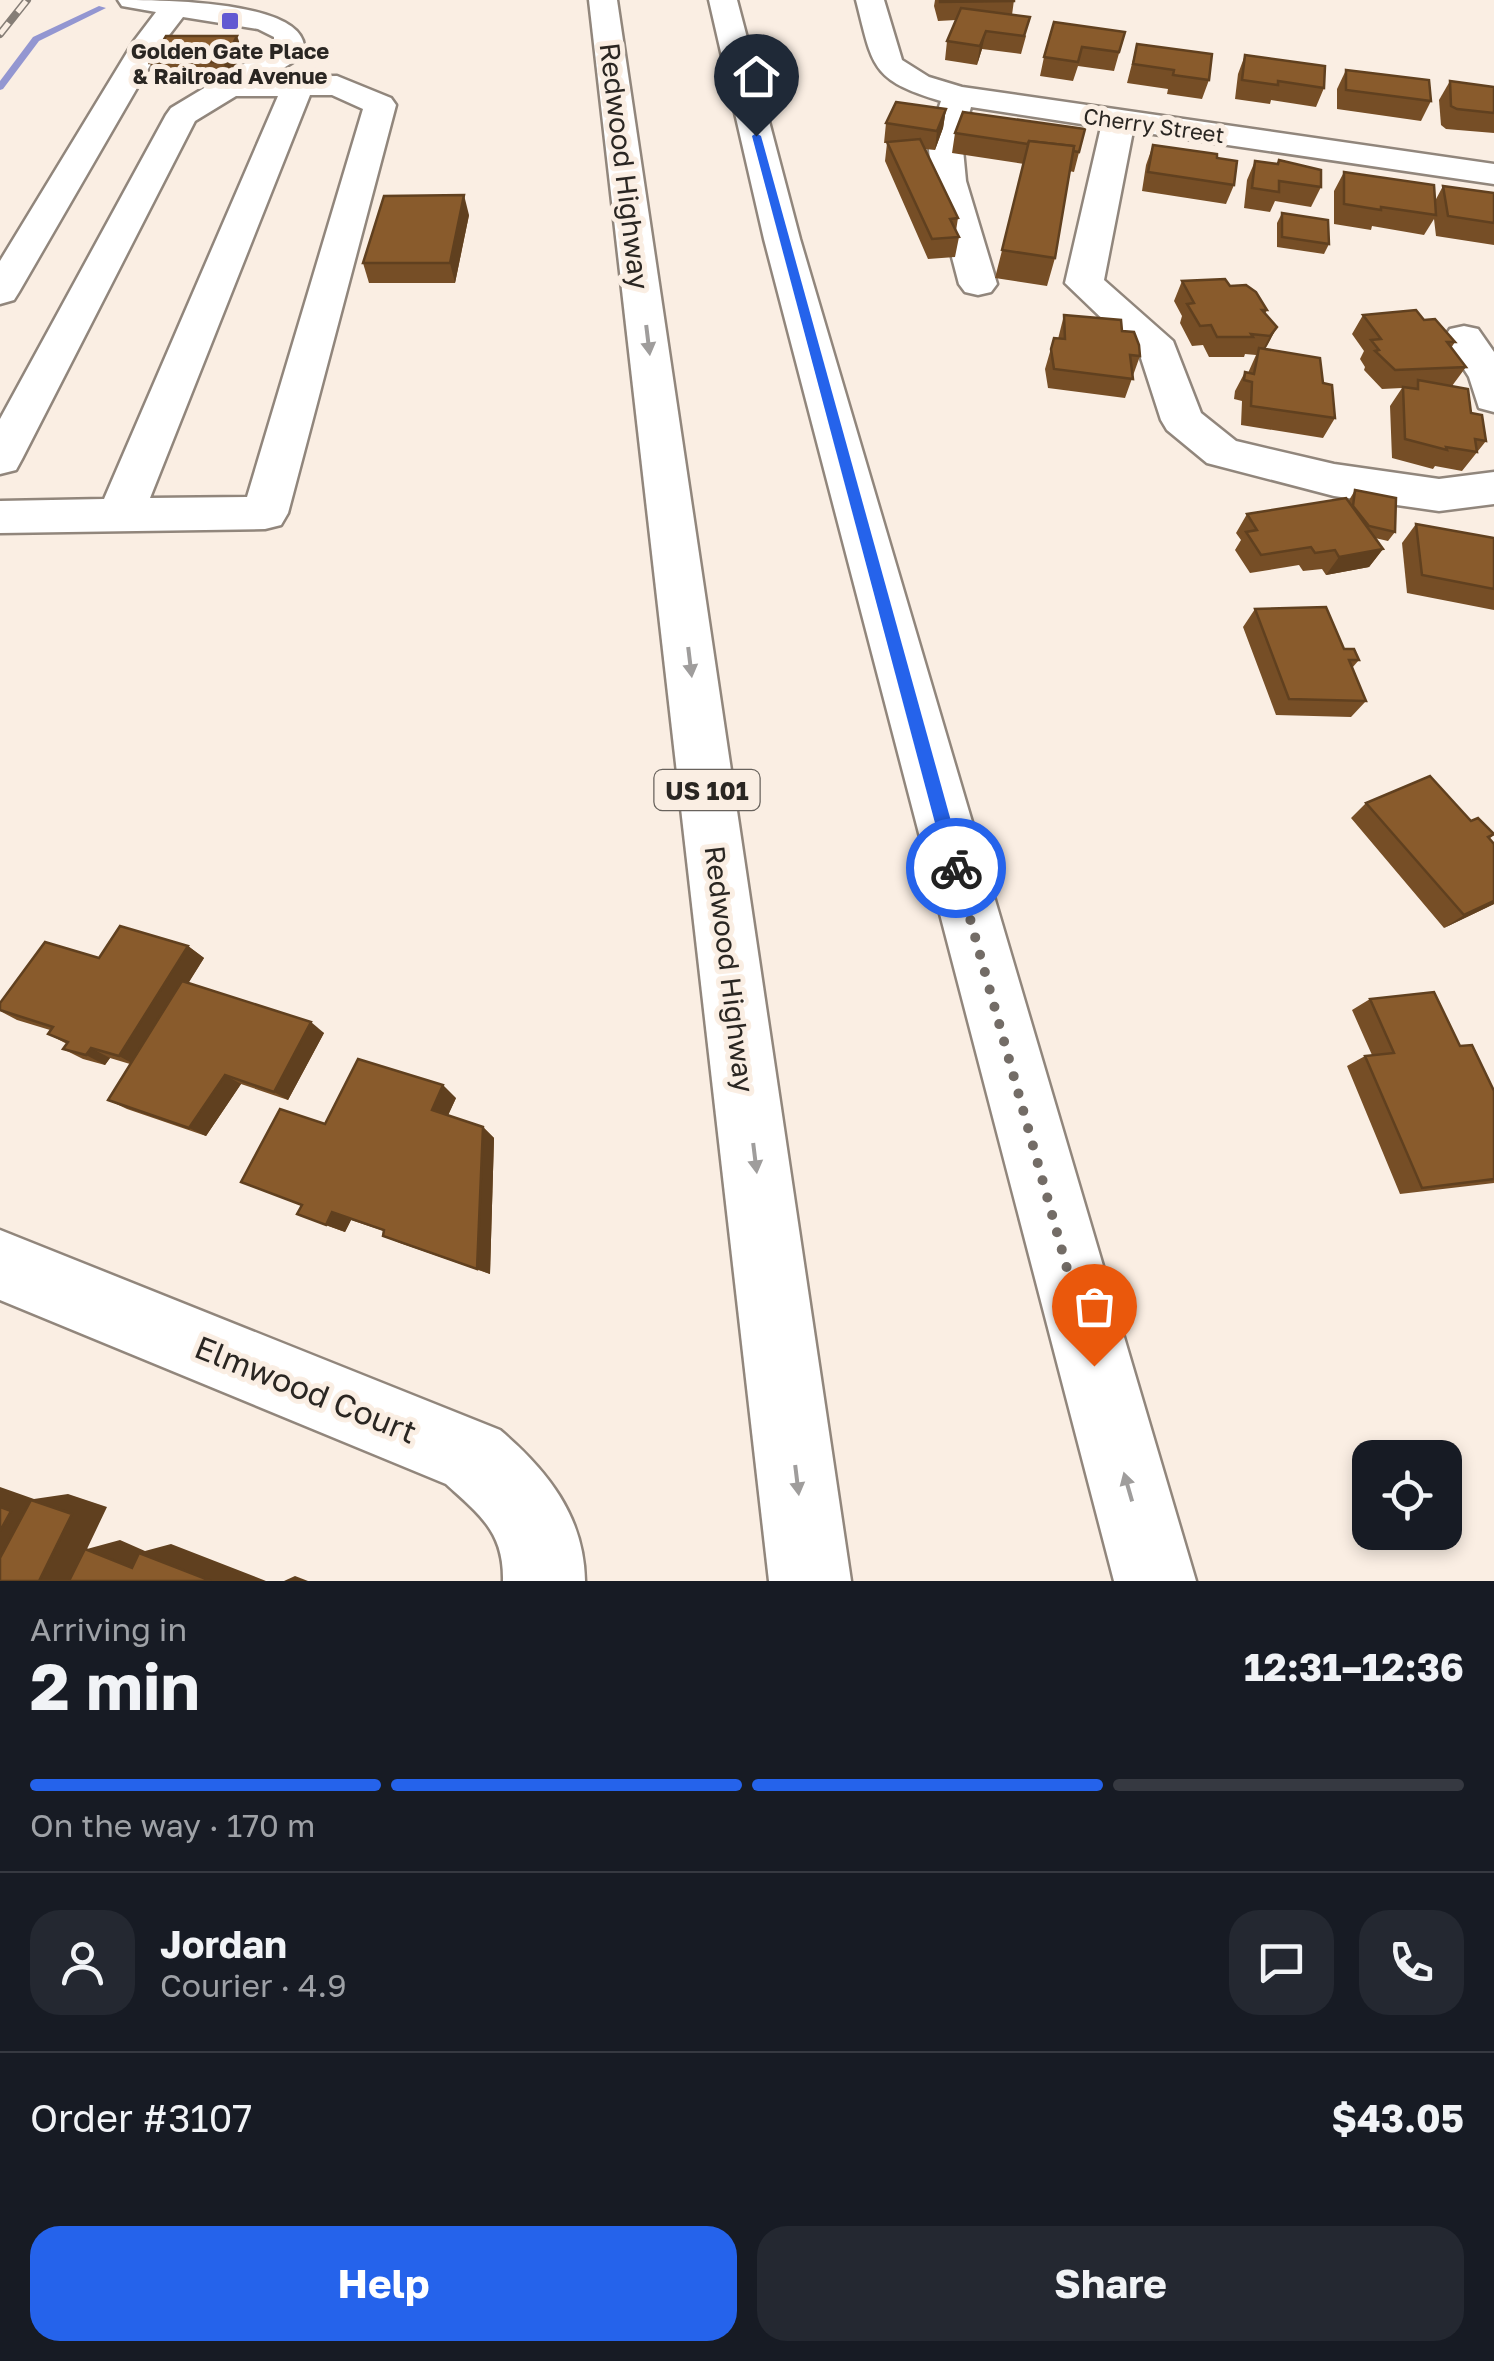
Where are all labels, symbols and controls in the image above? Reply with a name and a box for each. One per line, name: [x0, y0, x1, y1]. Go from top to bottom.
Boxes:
marker: Golden Gate Place & Railroad Avenue: [219, 10, 241, 32]
pin: [714, 34, 799, 137]
place label: Golden Gate Place & Railroad Avenue: [131, 37, 329, 89]
street label: Redwood Highway: [593, 41, 657, 292]
icon: home: [729, 49, 784, 104]
street label: Cherry Street: [1082, 102, 1226, 148]
one-way arrow: [640, 324, 656, 356]
one-way arrow: [682, 646, 698, 678]
road number: US 101: [654, 770, 760, 810]
courier: [906, 818, 1006, 918]
icon: bike: [929, 841, 984, 896]
street label: Redwood Highway: [698, 844, 762, 1095]
one-way arrow: [747, 1142, 763, 1174]
pin: [1052, 1264, 1137, 1367]
icon: bag: [1067, 1279, 1122, 1334]
street label: Elmwood Court: [190, 1327, 422, 1451]
map controls: [1352, 1440, 1462, 1550]
button: locate: [1352, 1440, 1462, 1550]
one-way arrow: [789, 1464, 805, 1496]
one-way arrow: [1120, 1471, 1136, 1502]
text: Arriving in: [30, 1610, 187, 1648]
text: 12:31–12:36: [1244, 1644, 1464, 1689]
text: 2 min: [30, 1646, 200, 1724]
text: On the way · 170 m: [30, 1806, 315, 1844]
button: person: [30, 1910, 135, 2015]
button: chat: [1229, 1910, 1334, 2015]
button: phone: [1359, 1910, 1464, 2015]
text: Jordan: [160, 1921, 287, 1966]
text: Courier · 4.9: [160, 1966, 347, 2004]
text: Order #3107: [30, 2095, 253, 2140]
text: $43.05: [1332, 2095, 1464, 2140]
button: Help: [30, 2226, 737, 2341]
button: Share: [757, 2226, 1464, 2341]

